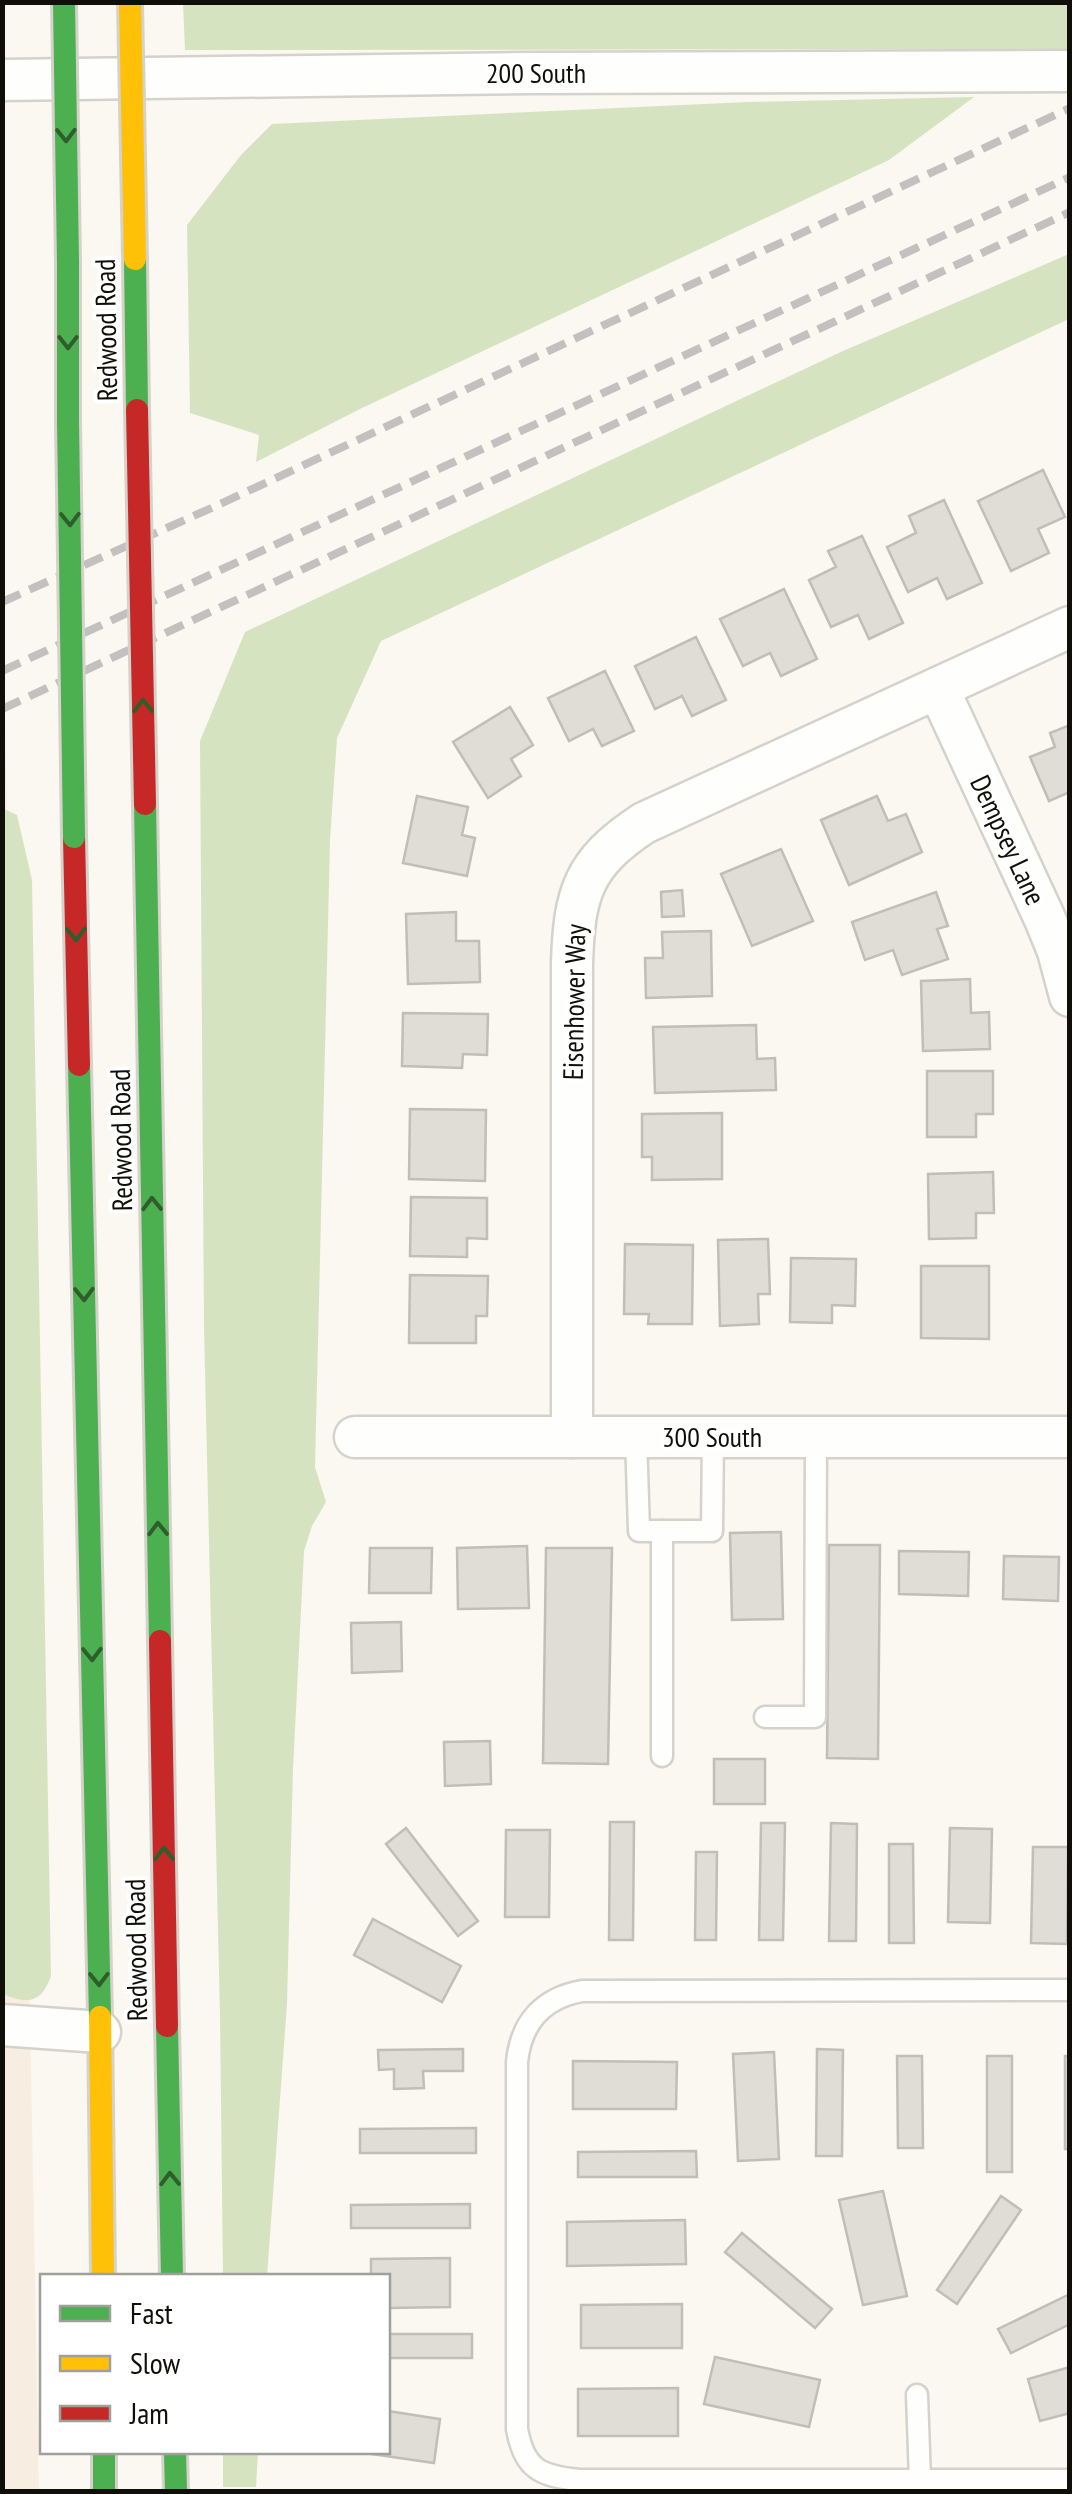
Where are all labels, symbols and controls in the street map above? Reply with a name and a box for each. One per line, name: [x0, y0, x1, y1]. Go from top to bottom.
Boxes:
street label: 200 South: [486, 54, 586, 91]
one-way arrow: [55, 128, 77, 143]
street label: Redwood Road: [86, 259, 125, 401]
one-way arrow: [57, 334, 79, 350]
one-way arrow: [59, 511, 80, 527]
one-way arrow: [132, 698, 154, 714]
street label: Dempsey Lane: [962, 769, 1055, 911]
street label: Eisenhower Way: [554, 923, 593, 1080]
one-way arrow: [65, 928, 87, 943]
street label: Redwood Road: [101, 1069, 140, 1211]
one-way arrow: [141, 1196, 163, 1212]
one-way arrow: [73, 1287, 94, 1303]
street label: 300 South: [662, 1418, 762, 1455]
one-way arrow: [147, 1521, 169, 1536]
one-way arrow: [81, 1646, 102, 1662]
one-way arrow: [153, 1846, 175, 1862]
street label: Redwood Road: [116, 1879, 155, 2021]
one-way arrow: [88, 1971, 109, 1987]
one-way arrow: [159, 2171, 181, 2186]
legend: [40, 2274, 390, 2454]
text: Fast: [130, 2293, 174, 2332]
text: Slow: [130, 2343, 181, 2382]
text: Jam: [129, 2393, 169, 2432]

